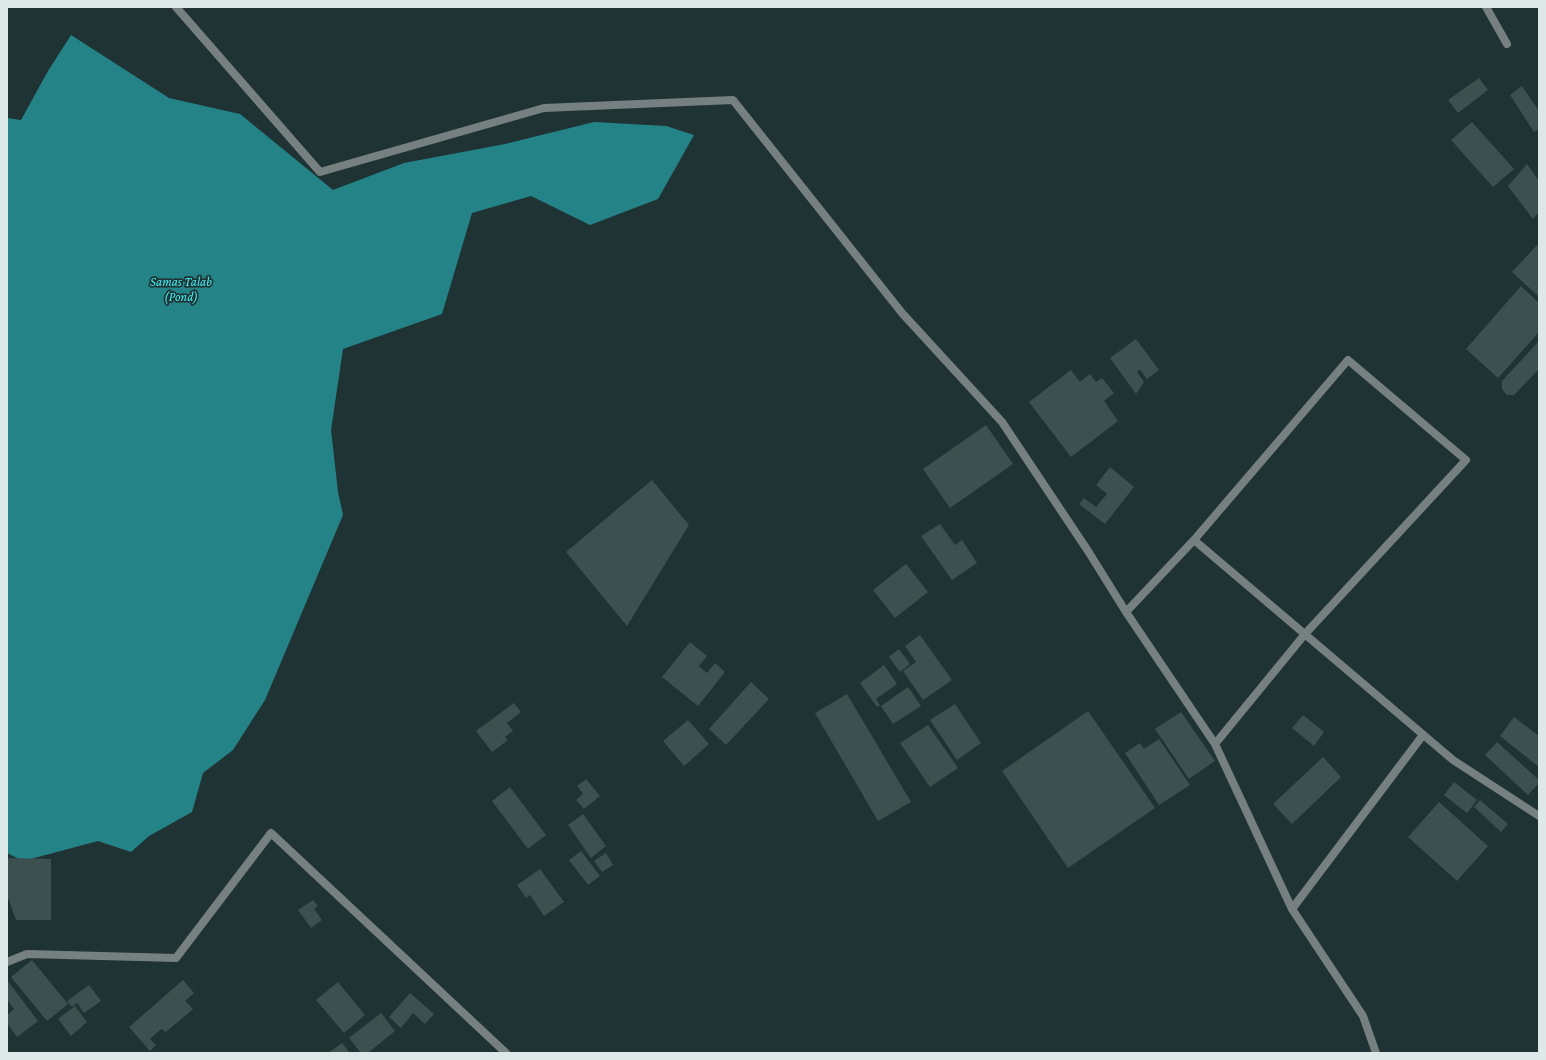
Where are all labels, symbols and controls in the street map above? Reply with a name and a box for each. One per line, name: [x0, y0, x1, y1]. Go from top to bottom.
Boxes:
water label: Samas Talab (Pond): [150, 274, 212, 305]

